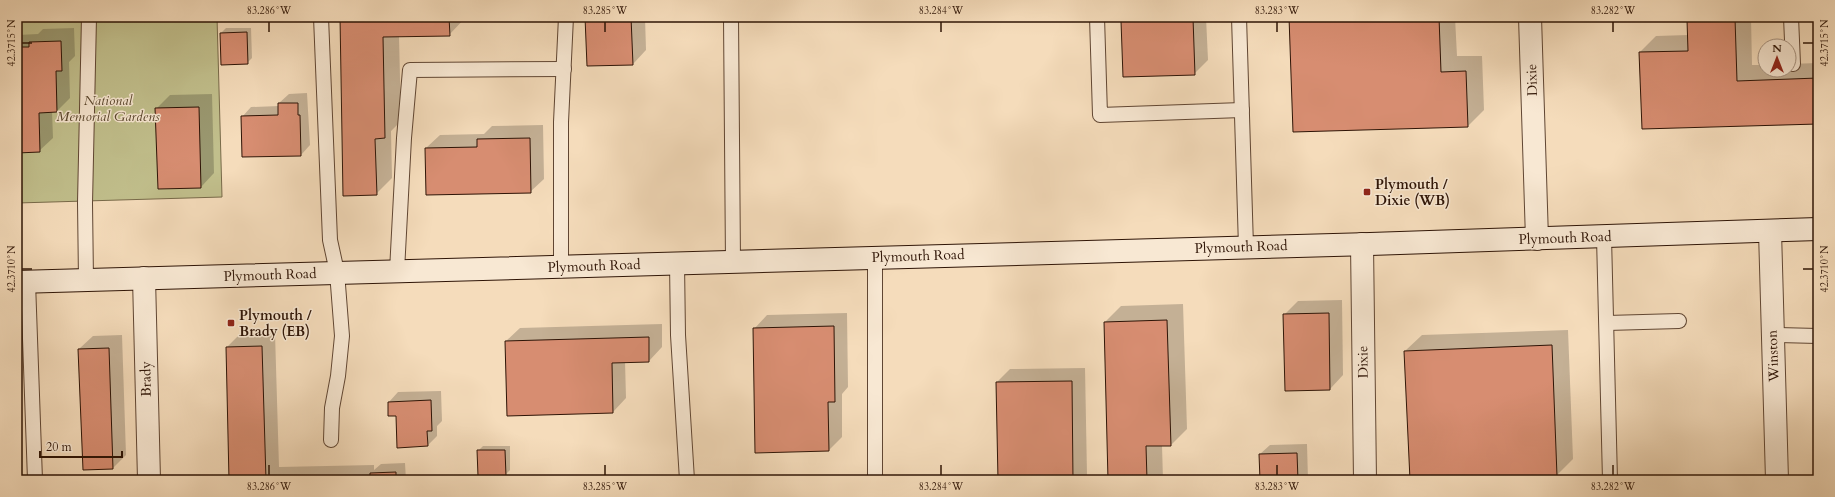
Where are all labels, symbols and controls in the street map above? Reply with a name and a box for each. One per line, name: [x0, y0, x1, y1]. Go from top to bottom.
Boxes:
text: 83.286°W: [247, 4, 292, 18]
text: 83.285°W: [583, 4, 628, 18]
text: 83.284°W: [919, 4, 964, 18]
text: 83.283°W: [1255, 4, 1300, 18]
text: 83.282°W: [1591, 4, 1636, 18]
text: 42.3715°N: [5, 19, 19, 66]
text: 42.3715°N: [1818, 19, 1832, 66]
north arrow: [1757, 38, 1797, 78]
text: N: [1772, 41, 1782, 56]
street label: Dixie: [1522, 63, 1542, 97]
park label: National Memorial Gardens: [56, 91, 160, 126]
place label: Plymouth / Dixie (WB): [1375, 175, 1450, 210]
marker: Plymouth / Dixie (WB): [1362, 187, 1372, 197]
street label: Plymouth Road: [1518, 227, 1612, 249]
street label: Plymouth Road: [1194, 236, 1288, 258]
text: 42.3710°N: [5, 245, 19, 292]
street label: Plymouth Road: [871, 245, 965, 267]
text: 42.3710°N: [1818, 245, 1832, 292]
street label: Plymouth Road: [547, 255, 641, 277]
street label: Plymouth Road: [223, 264, 317, 286]
place label: Plymouth / Brady (EB): [239, 306, 312, 341]
marker: Plymouth / Brady (EB): [226, 318, 236, 328]
street label: Winston: [1763, 330, 1783, 383]
street label: Dixie: [1353, 346, 1373, 378]
street label: Brady: [136, 360, 156, 397]
scale bar: [40, 433, 122, 459]
text: 20 m: [46, 439, 73, 455]
text: 83.286°W: [247, 480, 292, 494]
text: 83.285°W: [583, 480, 628, 494]
text: 83.284°W: [919, 480, 964, 494]
text: 83.283°W: [1255, 480, 1300, 494]
text: 83.282°W: [1591, 480, 1636, 494]

